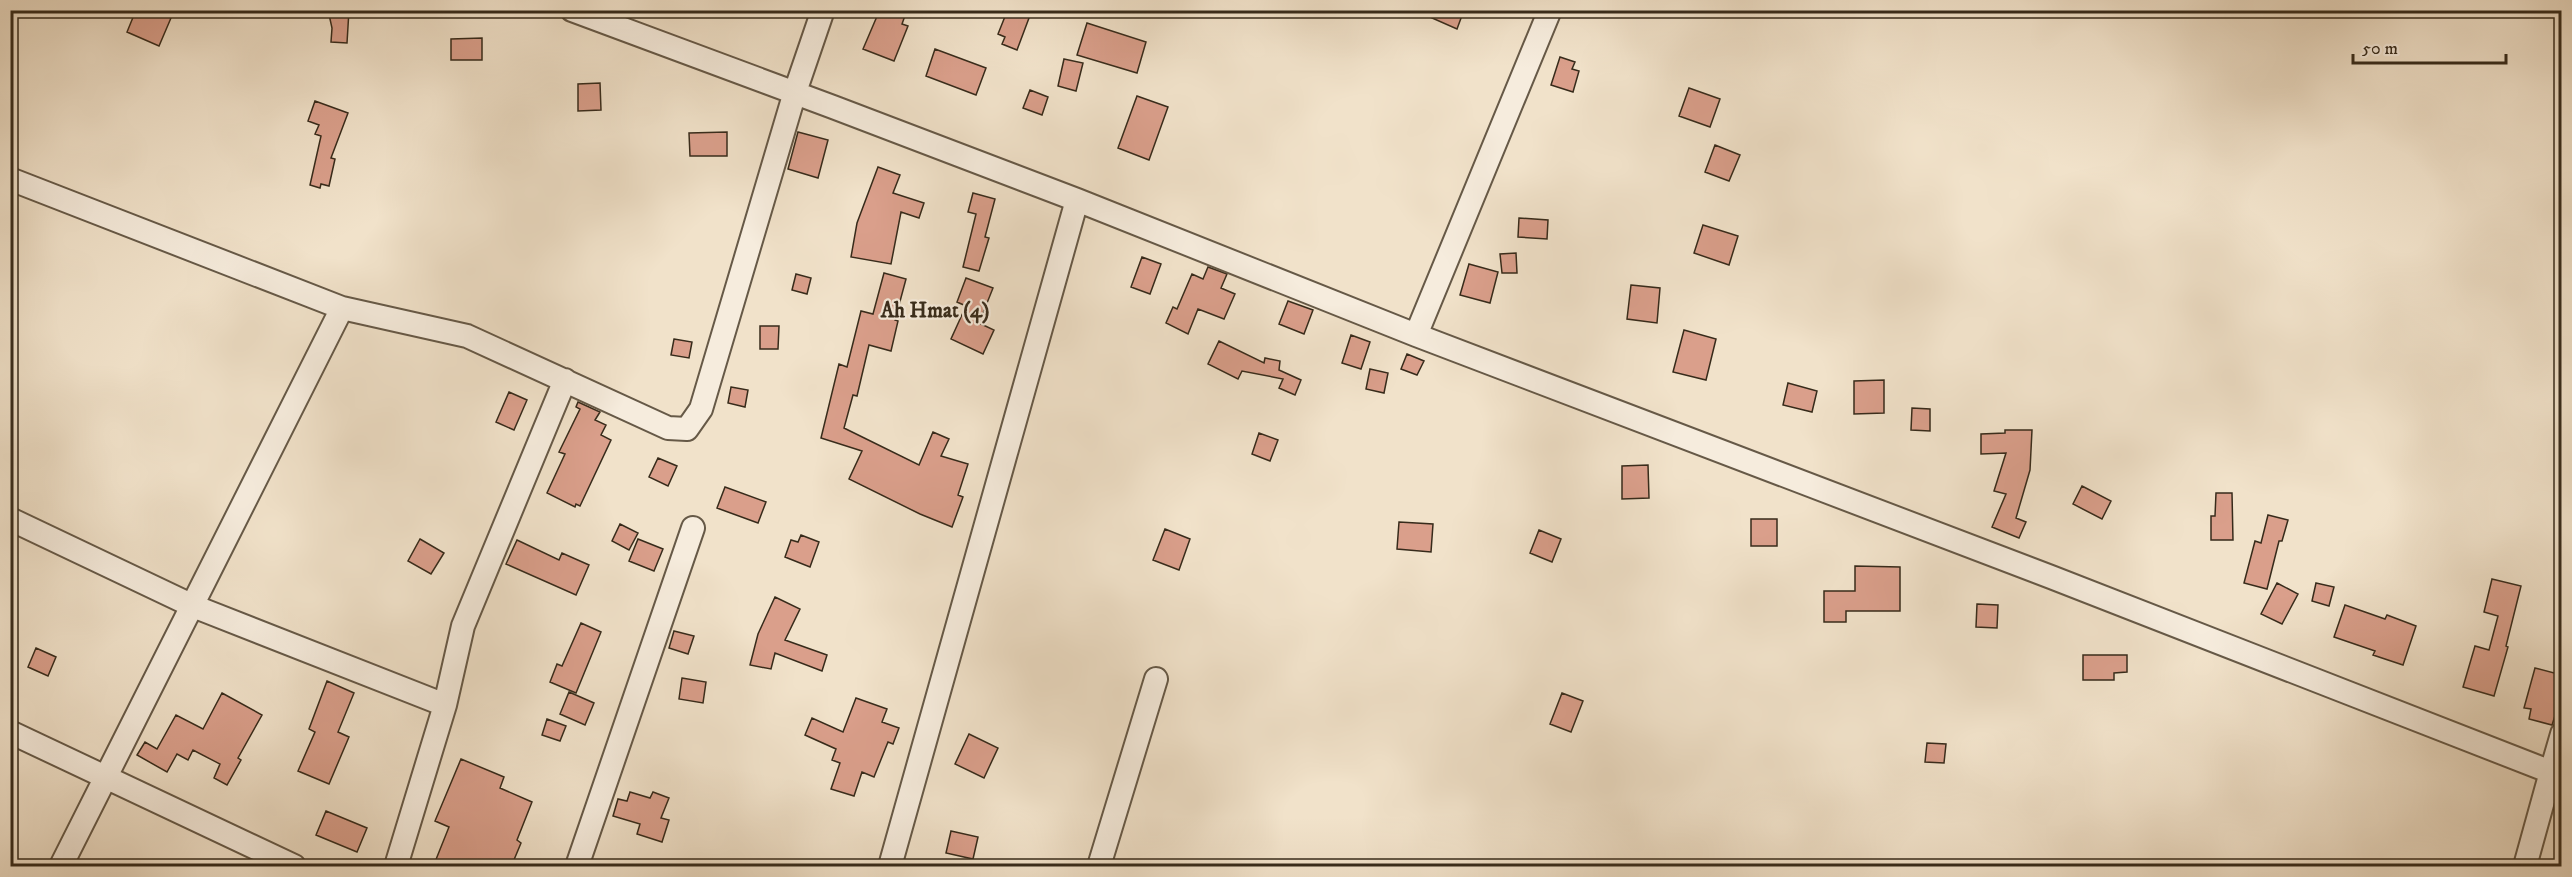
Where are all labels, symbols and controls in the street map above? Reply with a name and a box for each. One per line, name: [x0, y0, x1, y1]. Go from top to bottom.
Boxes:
scale bar: [2353, 27, 2506, 65]
text: 50 m: [2362, 38, 2398, 60]
district label: Ah Hmat (4): [880, 298, 989, 324]

